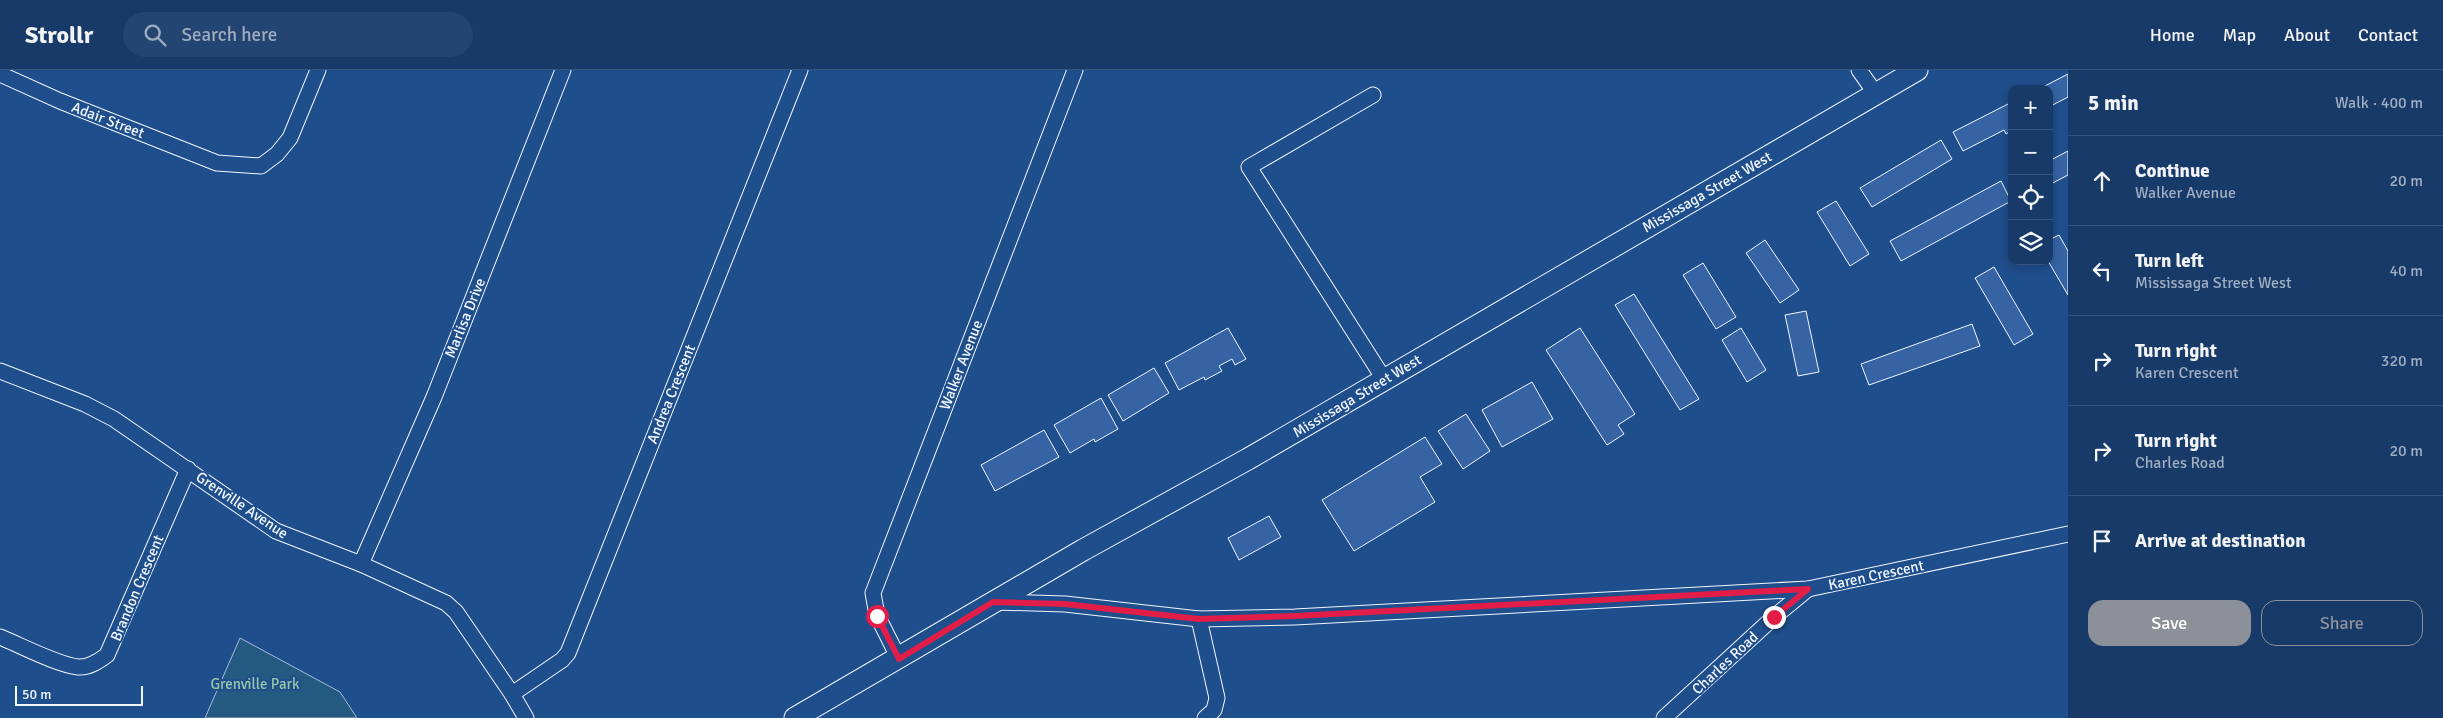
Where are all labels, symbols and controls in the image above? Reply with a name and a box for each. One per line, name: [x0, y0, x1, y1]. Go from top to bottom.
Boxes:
search box: [123, 12, 473, 57]
text: Strollr: [25, 20, 93, 50]
icon: search: [141, 21, 169, 49]
text: Search here: [181, 23, 277, 47]
text: Home: [2150, 24, 2195, 46]
text: Map: [2223, 24, 2256, 46]
text: About: [2284, 24, 2330, 46]
text: Contact: [2358, 24, 2418, 46]
map controls: [2008, 85, 2053, 265]
button: +: [2008, 85, 2053, 130]
text: 5 min: [2088, 90, 2139, 116]
text: Walk · 400 m: [2335, 93, 2423, 113]
street label: Adair Street: [69, 98, 147, 142]
button: −: [2008, 130, 2053, 175]
street label: Mississaga Street West: [1639, 148, 1775, 236]
text: Continue: [2135, 159, 2210, 183]
icon: ahead: [2088, 167, 2116, 195]
text: 20 m: [2389, 171, 2423, 191]
button: locate: [2008, 175, 2053, 220]
text: Walker Avenue: [2135, 183, 2236, 203]
button: layers: [2008, 220, 2053, 265]
text: Turn left: [2135, 249, 2204, 273]
icon: left: [2088, 257, 2116, 285]
text: 40 m: [2389, 261, 2423, 281]
text: Mississaga Street West: [2135, 273, 2292, 293]
street label: Marlisa Drive: [441, 275, 489, 361]
street label: Walker Avenue: [936, 318, 986, 412]
text: Turn right: [2135, 339, 2217, 363]
street label: Andrea Crescent: [643, 342, 699, 446]
icon: right: [2088, 347, 2116, 375]
street label: Mississaga Street West: [1289, 350, 1425, 442]
text: 320 m: [2381, 351, 2423, 371]
text: Karen Crescent: [2135, 363, 2239, 383]
text: Turn right: [2135, 429, 2217, 453]
icon: right: [2088, 437, 2116, 465]
text: 20 m: [2389, 441, 2423, 461]
text: Charles Road: [2135, 453, 2225, 473]
street label: Grenville Avenue: [192, 468, 292, 542]
icon: arrive: [2088, 527, 2116, 555]
text: Arrive at destination: [2135, 529, 2306, 553]
street label: Brandon Crescent: [107, 532, 167, 644]
street label: Karen Crescent: [1827, 556, 1925, 594]
button: Save: [2088, 600, 2251, 646]
button: Share: [2261, 600, 2423, 646]
route start: [866, 605, 889, 628]
route end: [1763, 606, 1786, 629]
street label: Charles Road: [1688, 628, 1762, 698]
park label: Grenville Park: [210, 675, 300, 693]
scale bar: [15, 683, 142, 706]
text: 50 m: [22, 686, 51, 703]

